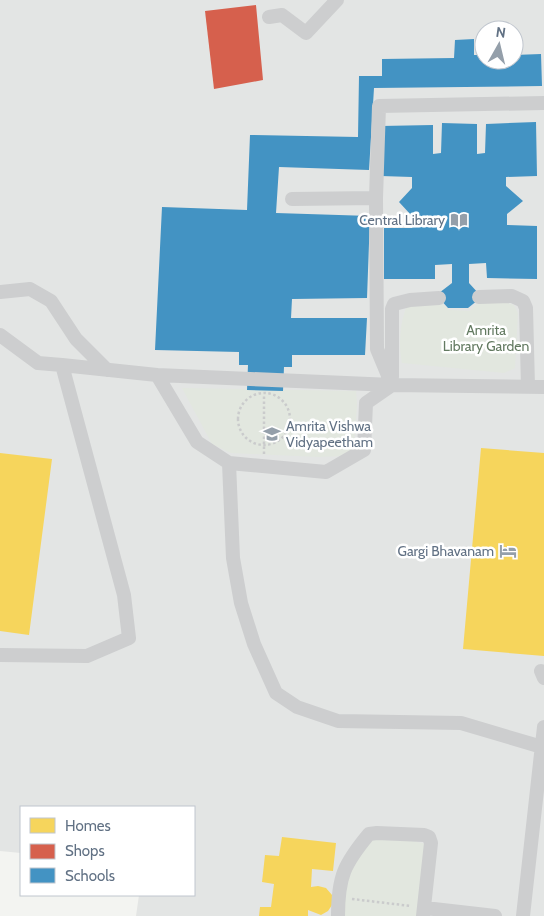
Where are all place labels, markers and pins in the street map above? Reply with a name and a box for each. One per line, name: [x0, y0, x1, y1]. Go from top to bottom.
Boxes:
library icon: Central Library: [449, 210, 469, 230]
place label: Central Library: [359, 211, 445, 229]
place label: Amrita Vishwa Vidyapeetham: [286, 417, 373, 451]
school or university icon: Amrita Vishwa Vidyapeetham: [262, 424, 282, 444]
hotel icon: Gargi Bhavanam: [498, 541, 518, 561]
place label: Gargi Bhavanam: [397, 542, 494, 560]

